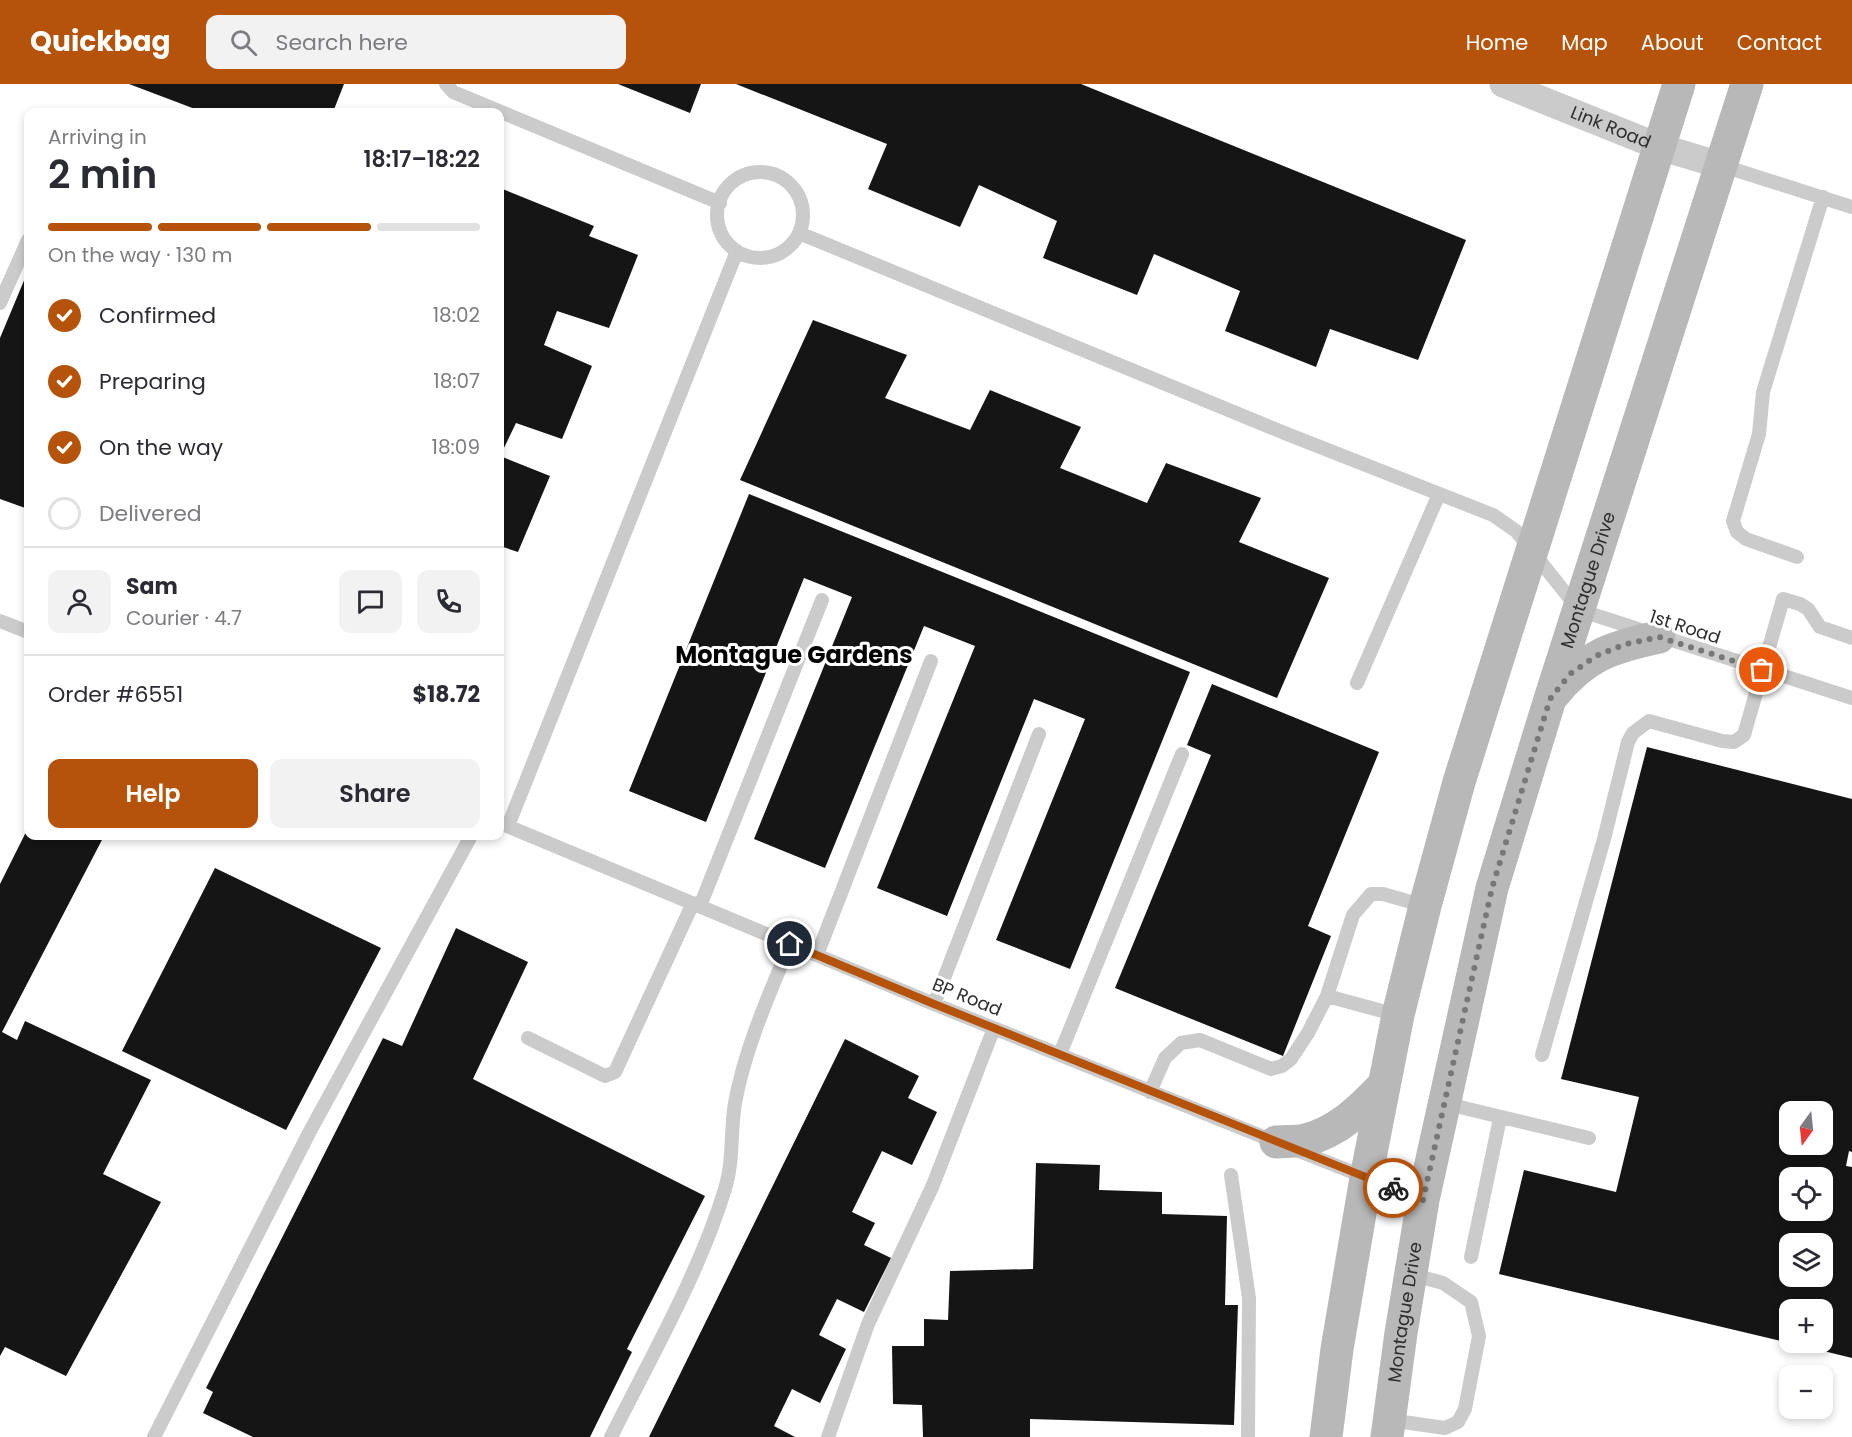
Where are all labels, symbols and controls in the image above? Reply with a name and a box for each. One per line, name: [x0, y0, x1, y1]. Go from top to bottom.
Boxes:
search box: [206, 15, 626, 69]
text: Quickbag: [30, 22, 170, 61]
icon: search: [227, 26, 260, 59]
text: Search here: [275, 27, 408, 58]
text: Home: [1466, 28, 1528, 57]
text: Map: [1561, 28, 1608, 57]
text: About: [1641, 28, 1704, 57]
text: Contact: [1737, 28, 1822, 57]
street label: Link Road: [1567, 99, 1655, 154]
text: Arriving in: [48, 123, 147, 151]
text: 18:17–18:22: [363, 144, 480, 175]
text: 2 min: [48, 147, 157, 202]
text: On the way · 130 m: [48, 241, 232, 269]
icon: check: [48, 299, 81, 332]
text: Confirmed: [99, 300, 216, 331]
text: 18:02: [433, 301, 480, 329]
icon: check: [48, 365, 81, 398]
text: Preparing: [99, 366, 206, 397]
text: 18:07: [433, 367, 480, 395]
icon: check: [48, 431, 81, 464]
text: On the way: [99, 432, 223, 463]
text: 18:09: [432, 433, 480, 461]
text: Delivered: [99, 498, 202, 529]
street label: Montague Drive: [1554, 508, 1621, 651]
button: person: [48, 570, 111, 633]
button: chat: [339, 570, 402, 633]
button: phone: [417, 570, 480, 633]
text: Sam: [126, 571, 178, 602]
street label: 1st Road: [1646, 603, 1724, 650]
text: Courier · 4.7: [126, 604, 242, 632]
district label: Montague Gardens: [675, 638, 913, 671]
pin: [1736, 644, 1787, 695]
icon: bag: [1745, 653, 1778, 686]
text: Order #6551: [48, 679, 183, 710]
text: $18.72: [412, 679, 480, 710]
button: Help: [48, 759, 258, 828]
button: Share: [270, 759, 480, 828]
pin: [764, 918, 815, 969]
icon: home: [773, 927, 806, 960]
street label: BP Road: [929, 971, 1006, 1022]
north arrow: [1779, 1101, 1833, 1155]
map controls: [1779, 1101, 1833, 1419]
courier: [1363, 1158, 1423, 1218]
button: locate: [1779, 1167, 1833, 1221]
icon: bike: [1377, 1172, 1410, 1205]
button: layers: [1779, 1233, 1833, 1287]
street label: Montague Drive: [1381, 1240, 1428, 1384]
button: +: [1779, 1299, 1833, 1353]
button: −: [1779, 1365, 1833, 1419]

